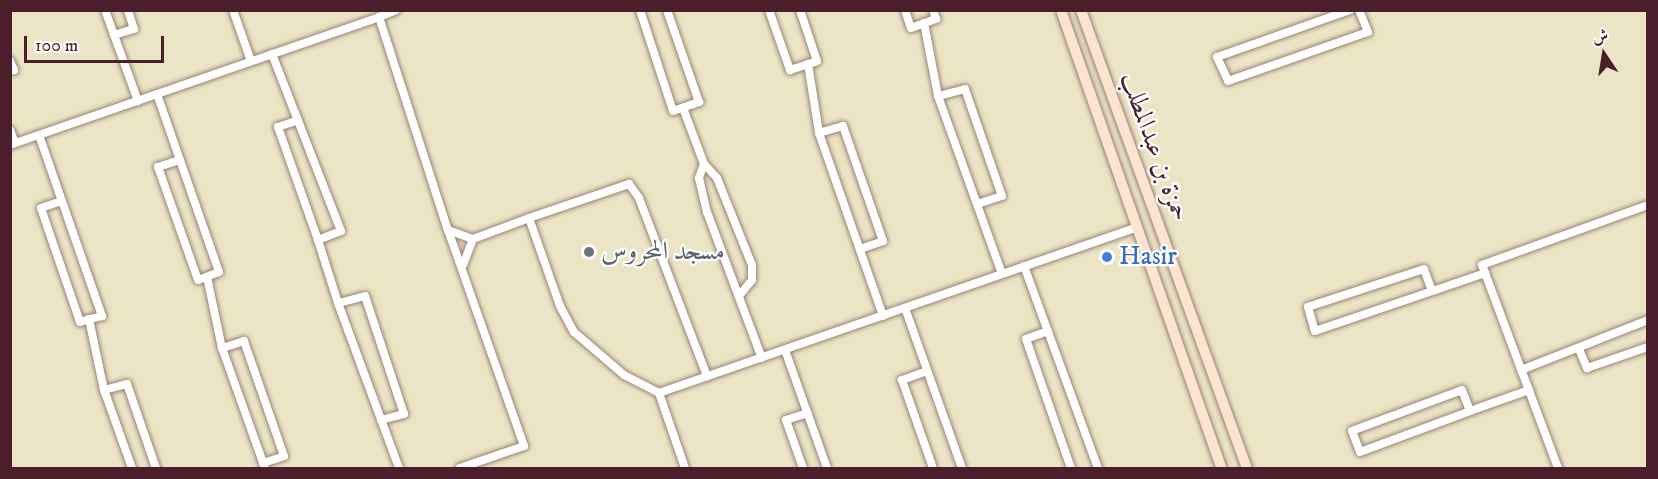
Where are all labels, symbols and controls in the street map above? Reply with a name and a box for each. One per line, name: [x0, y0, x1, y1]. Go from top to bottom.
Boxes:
scale bar: [27, 24, 166, 62]
north arrow: [1574, 24, 1634, 84]
text: ش: [1590, 25, 1610, 48]
text: 100 m: [35, 35, 78, 57]
street label: حمزة بن عبدالمطلب: [1113, 68, 1195, 226]
place label: مسجد المحروس: [601, 236, 725, 268]
place label: Hasir: [1119, 241, 1177, 273]
marker: مسجد المحروس: [582, 245, 596, 259]
marker: Hasir: [1100, 250, 1114, 264]

